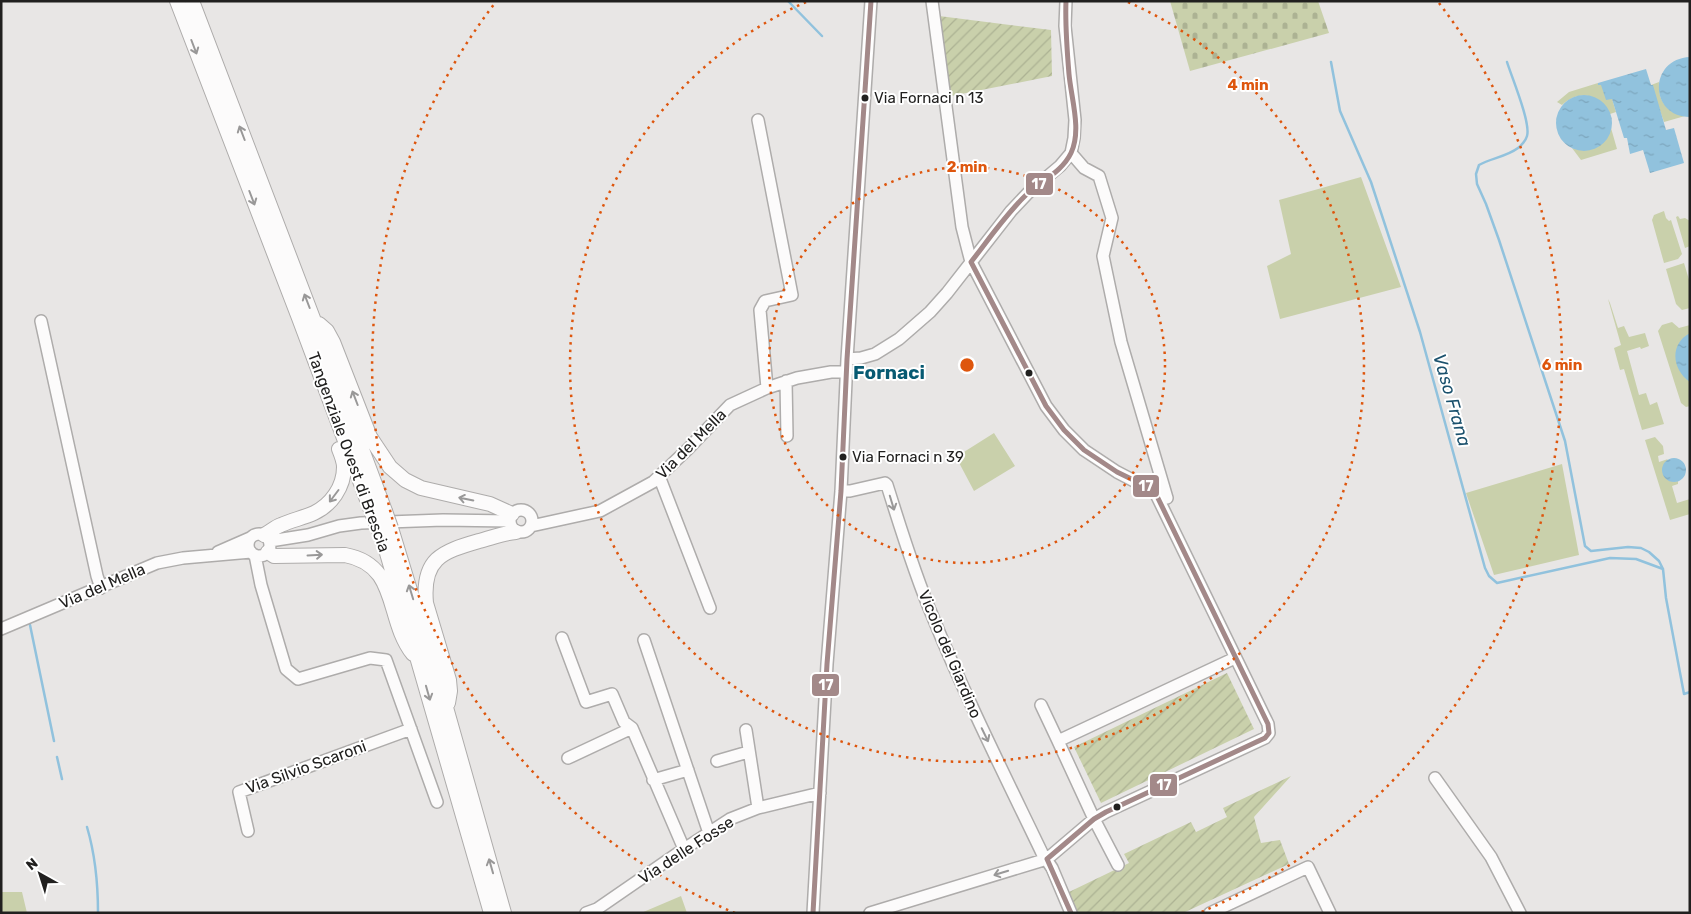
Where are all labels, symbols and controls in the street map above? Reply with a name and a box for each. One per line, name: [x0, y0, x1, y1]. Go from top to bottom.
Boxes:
one-way arrow: [190, 39, 199, 54]
text: 4 min: [1227, 76, 1269, 94]
place label: Via Fornaci n 13: [874, 89, 983, 107]
marker: Via Fornaci n 13: [860, 93, 870, 103]
one-way arrow: [237, 126, 247, 141]
text: 2 min: [947, 158, 987, 176]
line badge: 17: [1025, 172, 1054, 196]
text: 17: [1032, 176, 1046, 193]
one-way arrow: [248, 190, 257, 206]
one-way arrow: [302, 294, 311, 309]
street label: Tangenziale Ovest di Brescia: [304, 349, 394, 555]
water label: Vaso Frana: [1428, 351, 1476, 449]
centre of rings: [958, 356, 976, 374]
text: 6 min: [1542, 356, 1582, 374]
district label: Fornaci: [853, 361, 925, 384]
unlabelled marker: [1024, 368, 1034, 378]
one-way arrow: [349, 391, 359, 406]
street label: Via del Mella: [652, 405, 730, 483]
place label: Via Fornaci n 39: [852, 448, 964, 466]
marker: Via Fornaci n 39: [838, 452, 848, 462]
line badge: 17: [1132, 474, 1160, 498]
text: 17: [1139, 478, 1153, 495]
one-way arrow: [328, 489, 339, 502]
one-way arrow: [459, 494, 475, 503]
one-way arrow: [888, 494, 898, 510]
one-way arrow: [307, 551, 323, 560]
street label: Via del Mella: [56, 559, 148, 613]
one-way arrow: [406, 585, 416, 601]
street label: Vicolo del Giardino: [914, 587, 986, 721]
line badge: 17: [811, 673, 840, 697]
text: 17: [819, 677, 833, 694]
one-way arrow: [424, 685, 434, 701]
one-way arrow: [980, 727, 990, 742]
street label: Via Silvio Scaroni: [243, 736, 369, 798]
line badge: 17: [1149, 773, 1178, 797]
text: 17: [1157, 777, 1171, 794]
unlabelled marker: [1112, 802, 1122, 812]
street label: Via delle Fosse: [635, 812, 737, 888]
north arrow: [15, 849, 65, 899]
text: N: [23, 855, 41, 874]
one-way arrow: [485, 858, 495, 874]
one-way arrow: [993, 869, 1009, 879]

